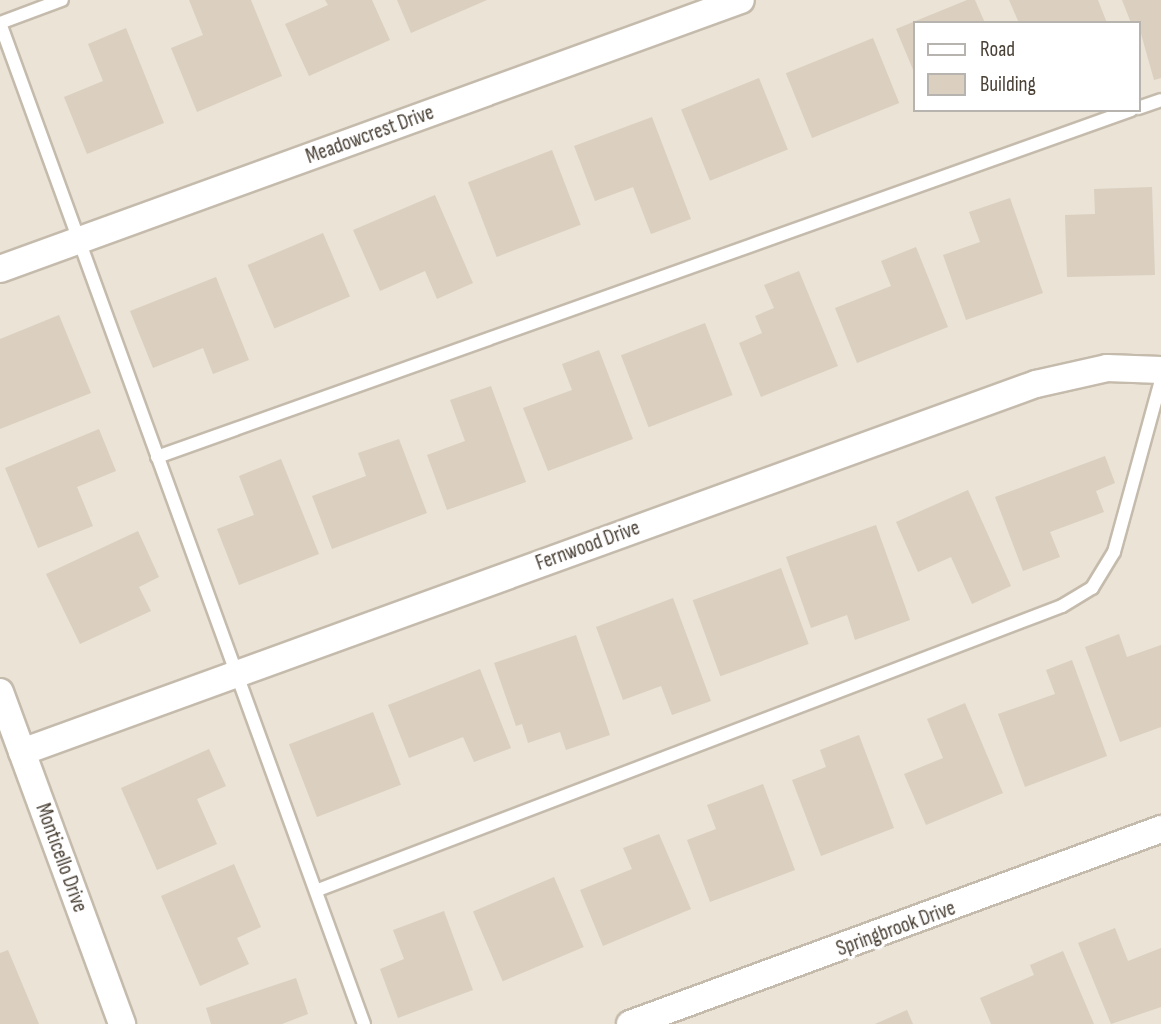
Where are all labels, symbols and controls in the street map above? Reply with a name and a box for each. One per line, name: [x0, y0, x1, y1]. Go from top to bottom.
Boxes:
legend: [912, 21, 1140, 112]
text: Road: [980, 37, 1015, 62]
text: Building: [980, 72, 1036, 97]
street label: Meadowcrest Drive: [303, 100, 437, 170]
street label: Fernwood Drive: [532, 516, 644, 576]
street label: Monticello Drive: [30, 800, 92, 916]
street label: Springbrook Drive: [833, 896, 959, 962]

